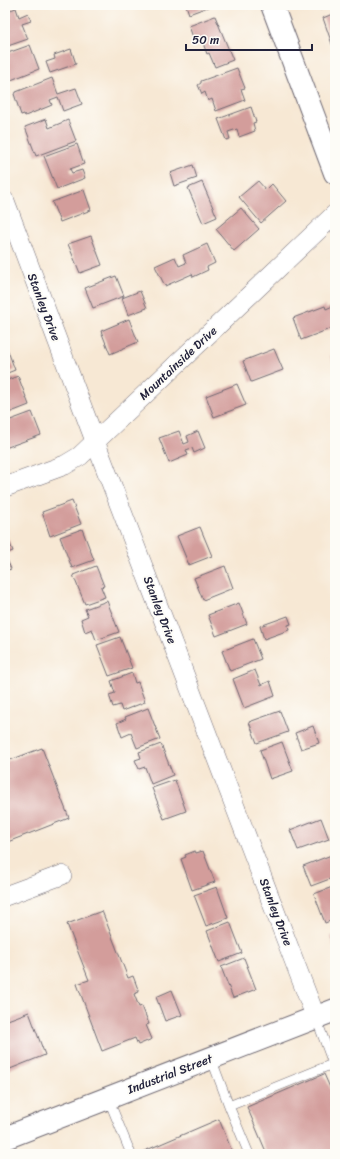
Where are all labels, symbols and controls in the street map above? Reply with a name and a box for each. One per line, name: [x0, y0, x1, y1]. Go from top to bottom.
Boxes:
scale bar: [186, 26, 312, 52]
text: 50 m: [192, 29, 219, 51]
street label: Stanley Drive: [21, 270, 67, 344]
street label: Mountainside Drive: [134, 320, 222, 406]
street label: Stanley Drive: [137, 573, 183, 647]
street label: Stanley Drive: [253, 875, 299, 949]
street label: Industrial Street: [123, 1047, 217, 1101]

